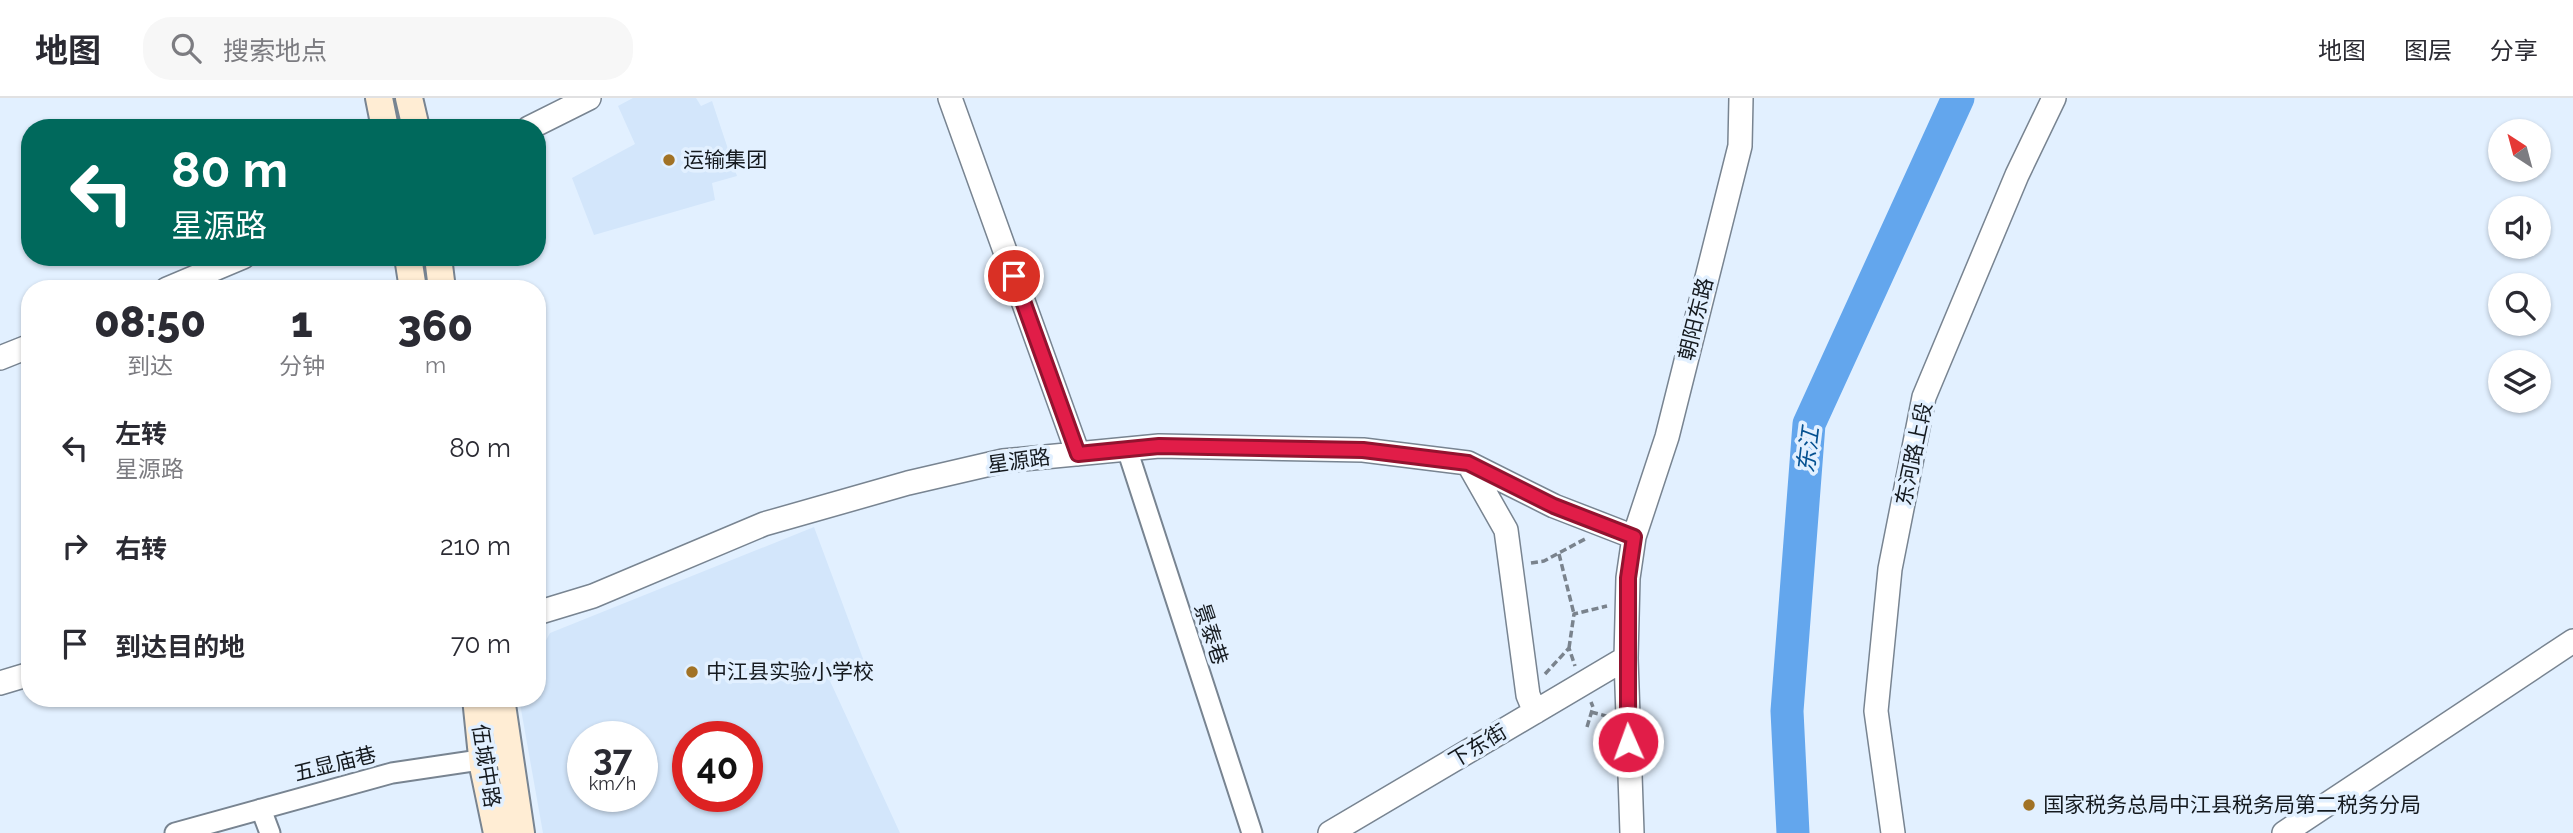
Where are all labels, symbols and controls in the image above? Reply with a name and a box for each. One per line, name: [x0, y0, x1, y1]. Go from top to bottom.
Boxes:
search box: [143, 17, 633, 80]
icon: search: [167, 29, 205, 67]
text: 地图: [35, 31, 101, 70]
text: 搜索地点: [223, 36, 327, 66]
text: 地图: [2318, 36, 2366, 65]
text: 图层: [2404, 36, 2452, 65]
text: 分享: [2490, 36, 2538, 65]
north arrow: [2488, 119, 2552, 182]
map controls: [2488, 119, 2551, 413]
text: 80 m: [171, 141, 288, 198]
icon: left: [56, 147, 147, 238]
place label: 运输集团: [683, 147, 767, 172]
marker: 运输集团: [661, 152, 677, 168]
button: sound: [2488, 196, 2551, 259]
text: 星源路: [171, 207, 267, 244]
pin: [984, 246, 1044, 306]
icon: arrive: [995, 257, 1033, 295]
button: search: [2488, 273, 2551, 336]
street label: 朝阳东路: [1673, 275, 1718, 363]
text: 08:50: [94, 298, 206, 347]
text: 1: [291, 298, 313, 347]
text: 360: [398, 302, 473, 351]
button: layers: [2488, 350, 2551, 413]
text: m: [425, 351, 446, 378]
text: 到达: [127, 352, 173, 379]
text: 分钟: [279, 352, 325, 379]
street label: 东河路上段: [1890, 400, 1937, 508]
text: 左转: [115, 419, 167, 449]
water label: 东江: [1791, 422, 1824, 474]
icon: left: [56, 429, 94, 467]
text: 80 m: [449, 433, 511, 463]
street label: 星源路: [986, 444, 1052, 477]
text: 星源路: [115, 455, 184, 482]
icon: right: [56, 527, 94, 565]
text: 210 m: [440, 531, 511, 561]
text: 右转: [115, 534, 167, 564]
street label: 景泰巷: [1190, 600, 1233, 668]
icon: arrive: [56, 625, 94, 663]
text: 70 m: [451, 629, 511, 659]
text: 到达目的地: [115, 632, 245, 662]
place label: 中江县实验小学校: [706, 659, 874, 684]
marker: 中江县实验小学校: [684, 664, 700, 680]
position arrow: [1591, 705, 1665, 779]
street label: 下东街: [1444, 719, 1511, 773]
speed limit sign: 40: [672, 721, 763, 812]
street label: 伍城中路: [468, 722, 505, 809]
text: 37: [593, 737, 632, 778]
street label: 五显庙巷: [291, 741, 379, 786]
text: km/h: [589, 773, 636, 794]
place label: 国家税务总局中江县税务局第二税务分局: [2043, 792, 2421, 817]
marker: 国家税务总局中江县税务局第二税务分局: [2021, 797, 2037, 813]

